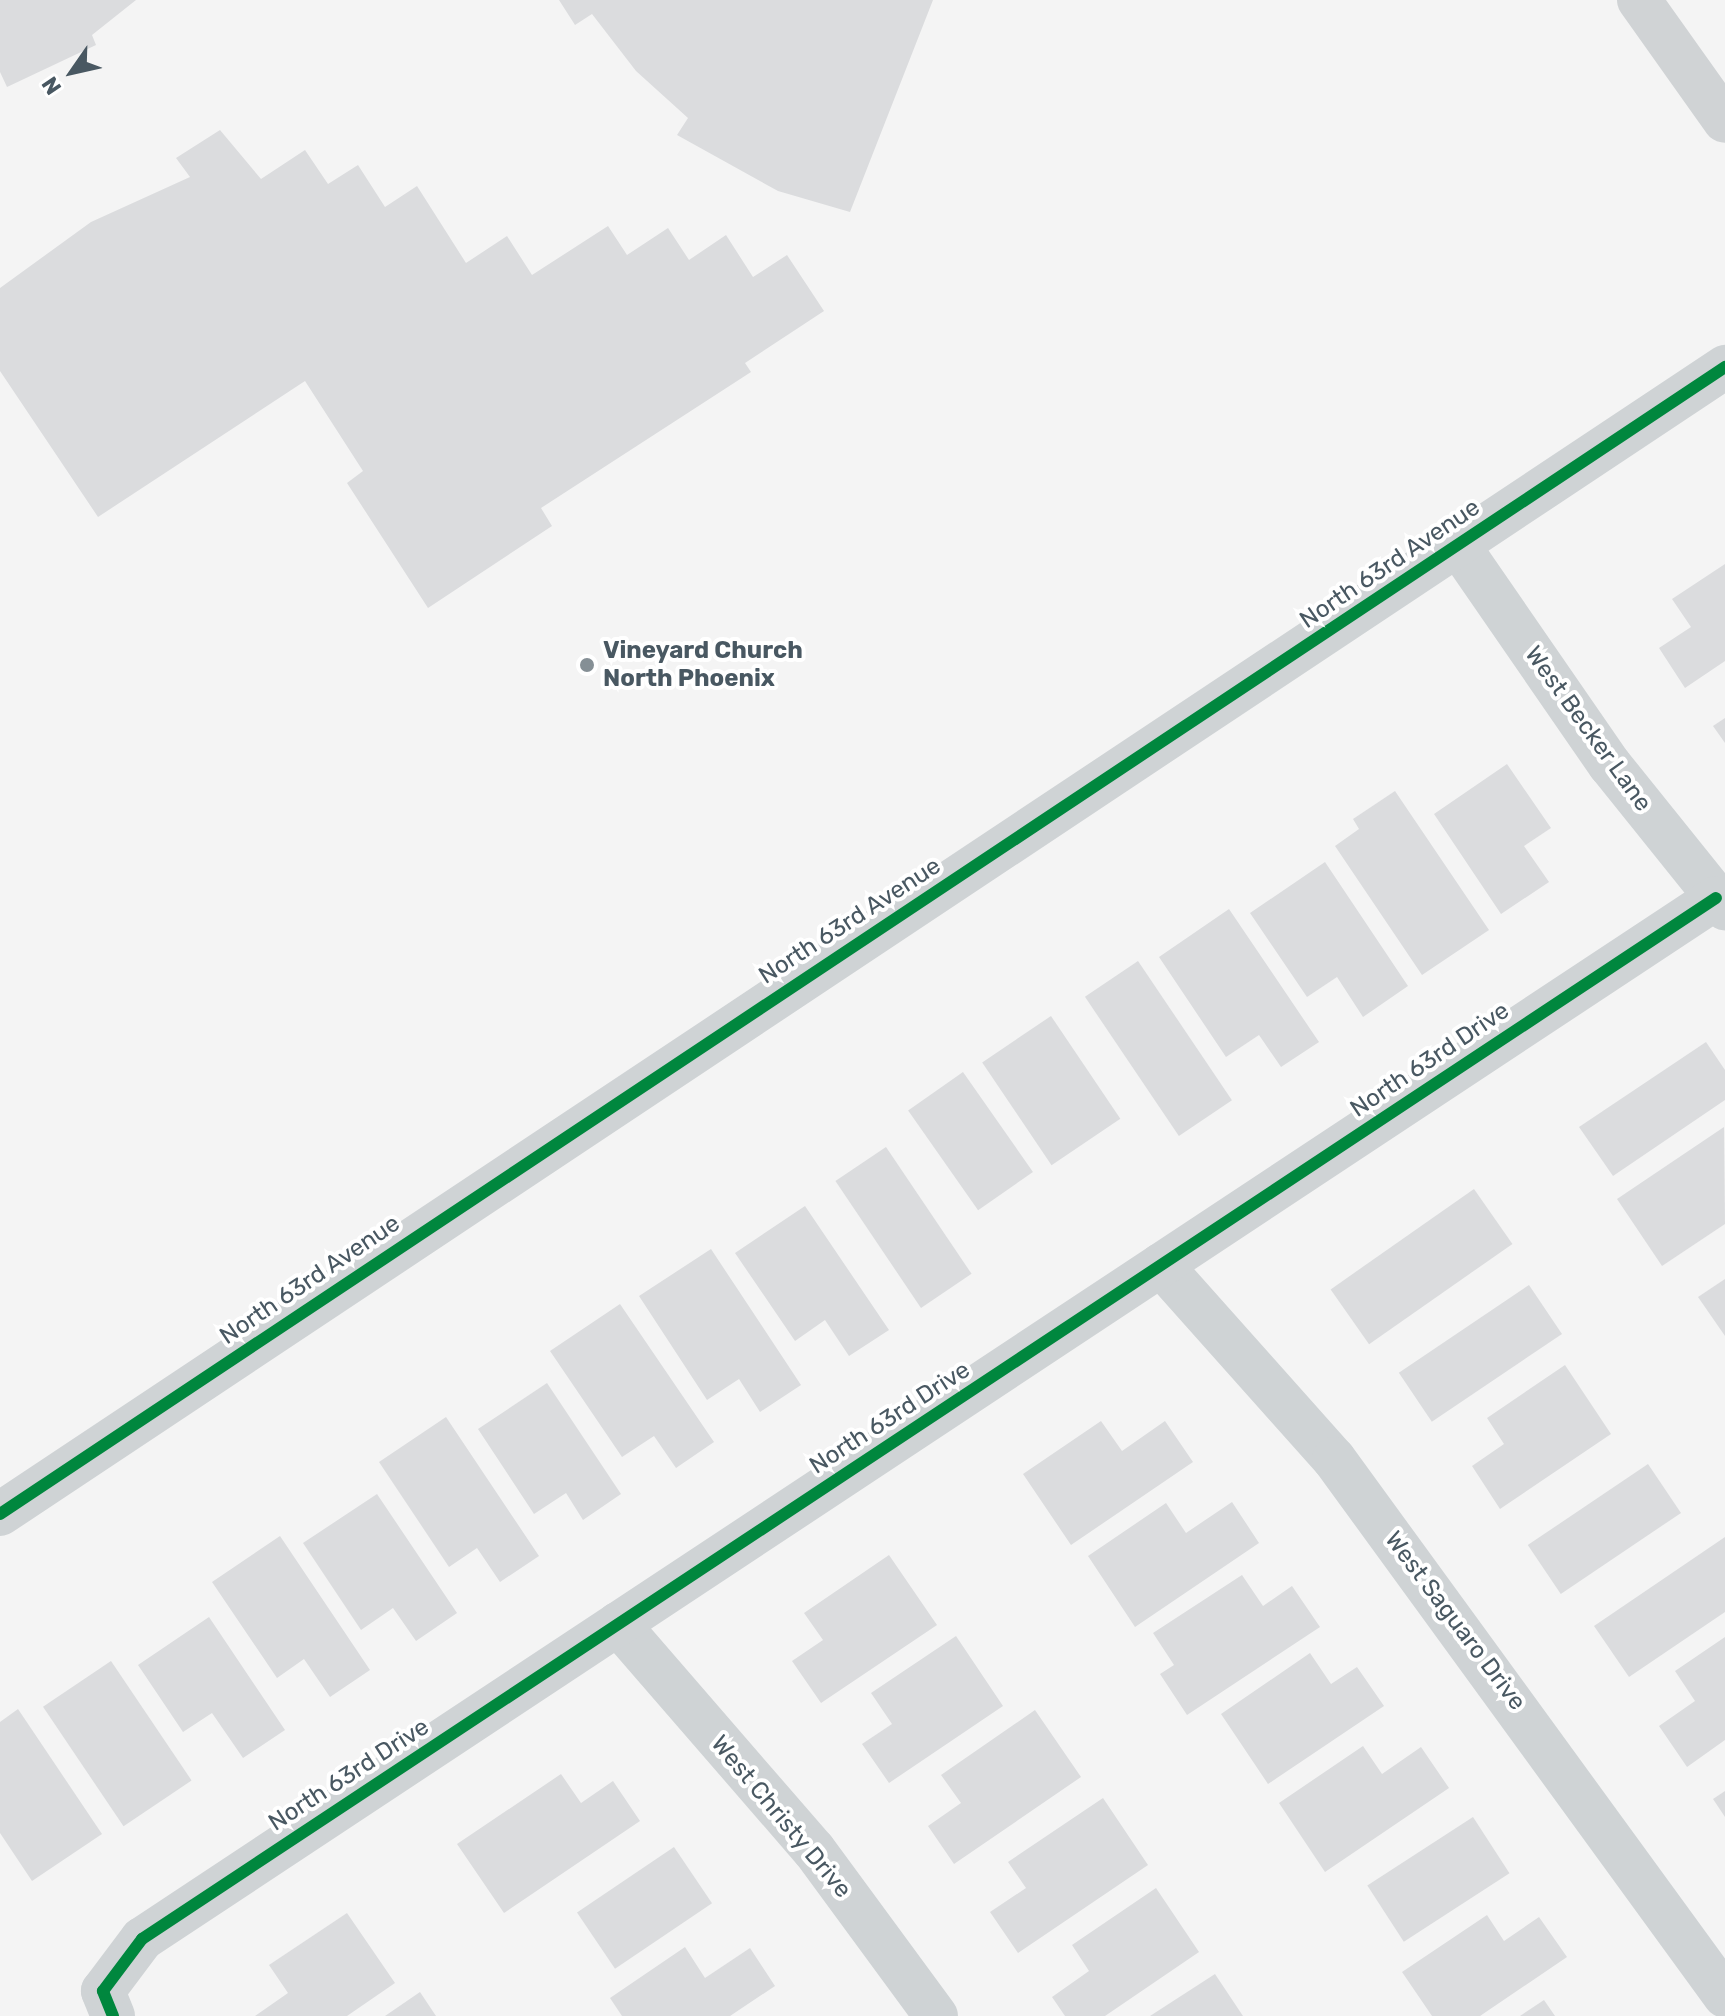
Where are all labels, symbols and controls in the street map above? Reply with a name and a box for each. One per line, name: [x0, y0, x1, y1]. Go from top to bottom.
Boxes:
north arrow: [32, 32, 112, 112]
text: N: [36, 72, 67, 100]
street label: North 63rd Avenue: [1294, 493, 1486, 635]
place label: Vineyard Church North Phoenix: [603, 637, 803, 693]
street label: West Becker Lane: [1518, 641, 1658, 817]
marker: Vineyard Church North Phoenix: [578, 656, 596, 674]
street label: North 63rd Avenue: [753, 851, 947, 991]
street label: North 63rd Drive: [1345, 996, 1515, 1124]
street label: North 63rd Avenue: [214, 1209, 406, 1351]
street label: North 63rd Drive: [805, 1356, 975, 1480]
street label: West Saguaro Drive: [1378, 1526, 1532, 1716]
street label: North 63rd Drive: [264, 1713, 434, 1837]
street label: West Christy Drive: [705, 1730, 857, 1904]

